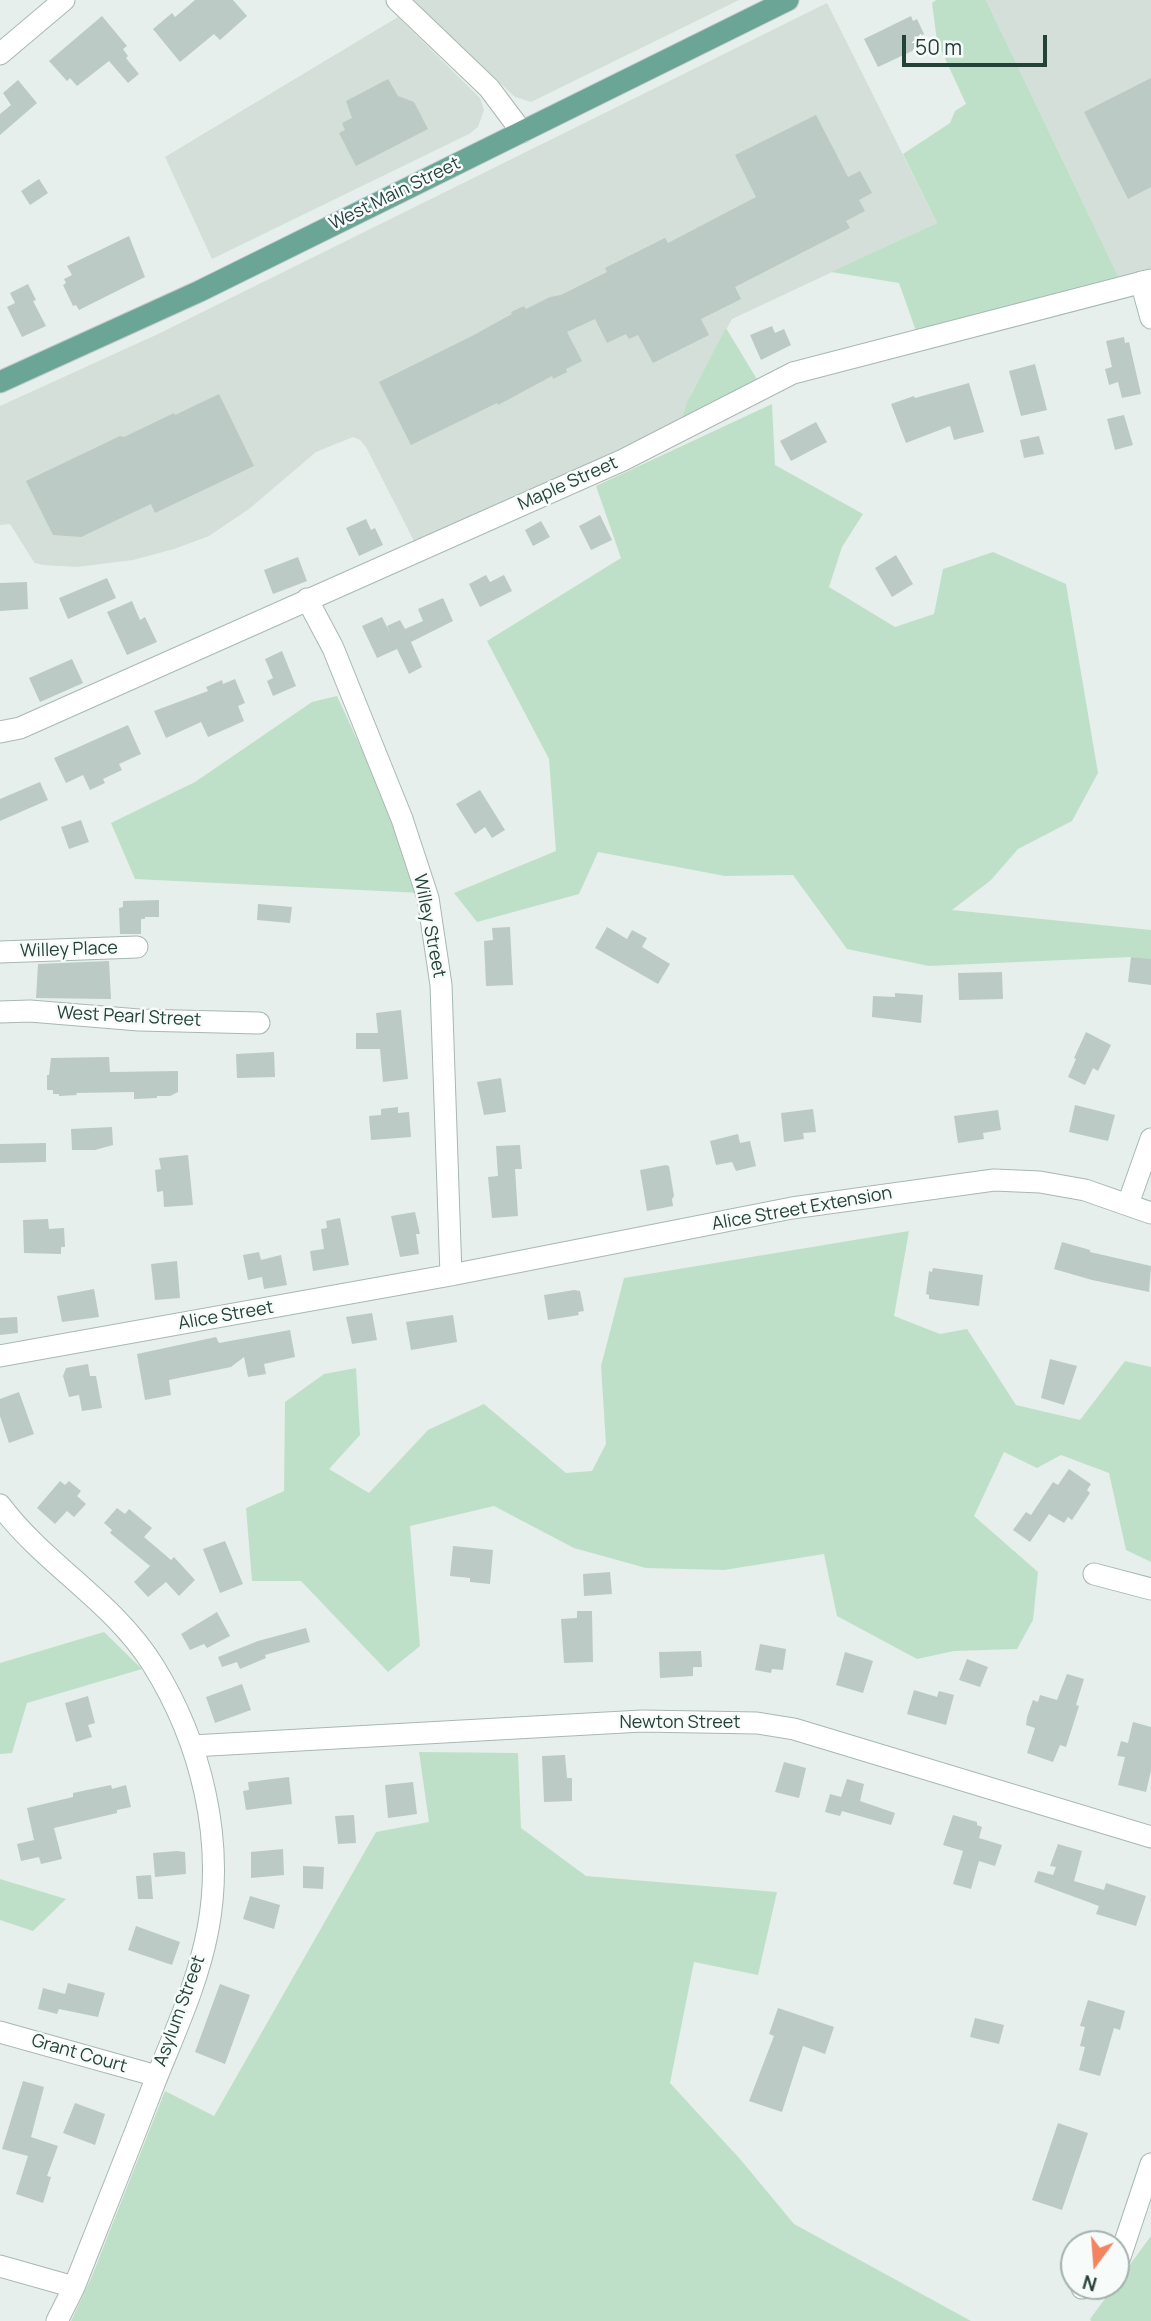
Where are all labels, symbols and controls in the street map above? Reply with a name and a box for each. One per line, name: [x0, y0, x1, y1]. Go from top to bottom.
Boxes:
scale bar: [906, 21, 1051, 65]
text: 50 m: [915, 33, 962, 61]
street label: West Main Street: [326, 153, 464, 235]
street label: Maple Street: [515, 452, 621, 516]
street label: Willey Street: [408, 872, 450, 980]
street label: Willey Place: [20, 937, 118, 963]
street label: West Pearl Street: [56, 1002, 202, 1032]
street label: Alice Street Extension: [710, 1183, 894, 1235]
street label: Alice Street: [177, 1297, 275, 1335]
street label: Newton Street: [620, 1712, 740, 1734]
street label: Asylum Street: [150, 1953, 210, 2069]
street label: Grant Court: [29, 2030, 129, 2078]
north arrow: [1060, 2230, 1130, 2300]
text: N: [1080, 2269, 1100, 2298]

